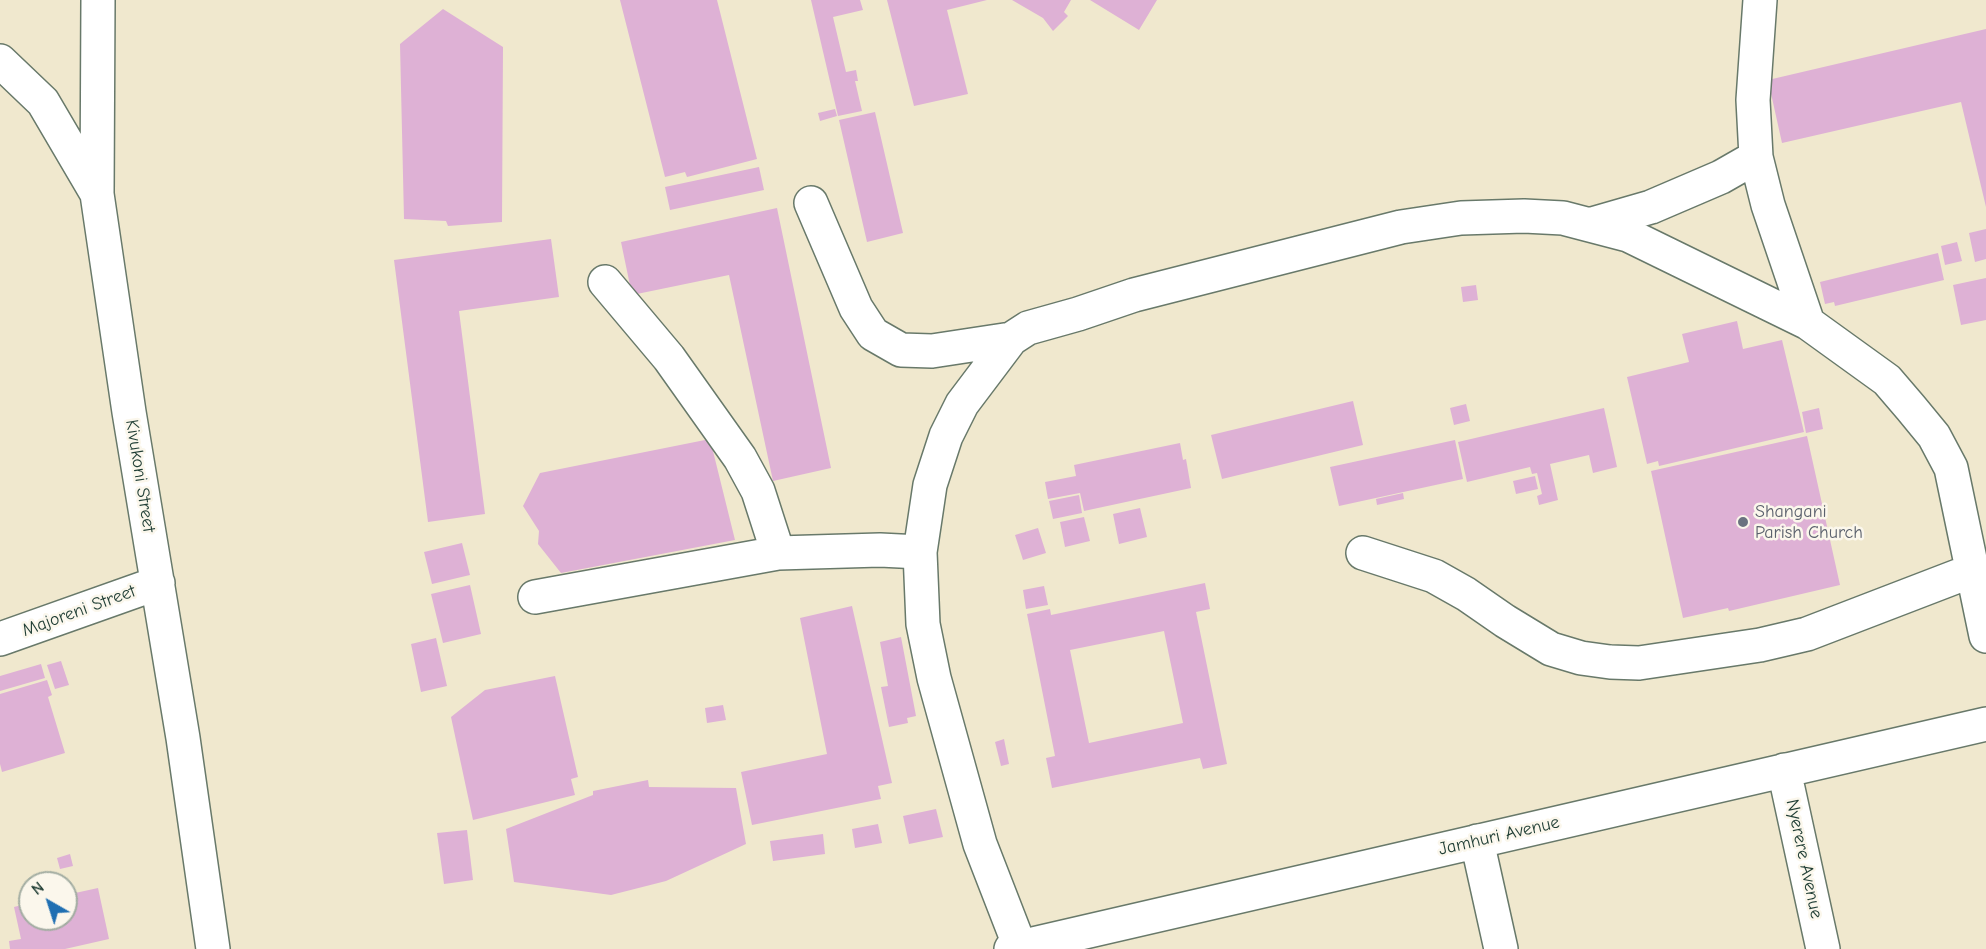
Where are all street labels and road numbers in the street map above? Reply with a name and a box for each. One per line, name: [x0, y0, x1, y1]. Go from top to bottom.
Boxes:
street label: Kivukoni Street: [120, 418, 160, 534]
street label: Majoreni Street: [19, 580, 139, 642]
street label: Nyerere Avenue: [1781, 798, 1827, 920]
street label: Jamhuri Avenue: [1437, 812, 1561, 860]

